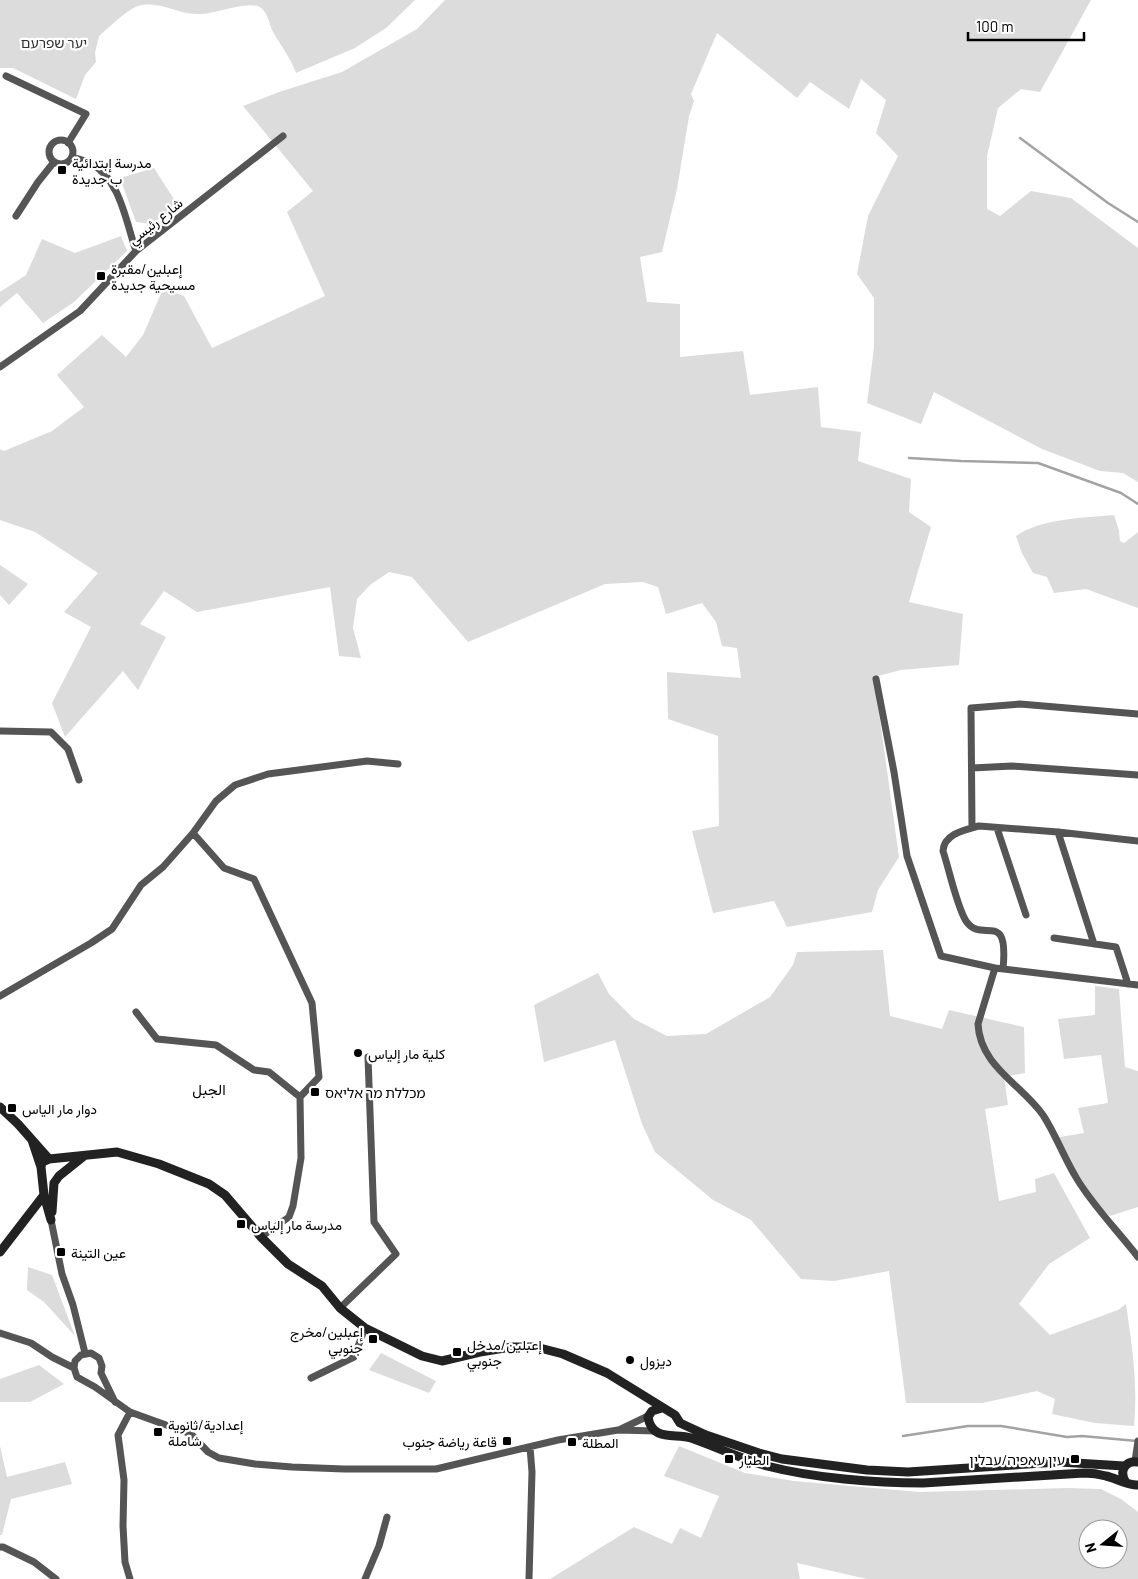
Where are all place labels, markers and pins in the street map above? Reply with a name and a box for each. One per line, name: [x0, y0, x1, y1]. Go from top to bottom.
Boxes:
place label: مدرسة إبتدائية ب جديدة: [72, 154, 151, 188]
marker: مدرسة إبتدائية ب جديدة: [56, 164, 68, 176]
place label: إعبلين/مقبرة مسيحية جديدة: [111, 260, 195, 294]
marker: إعبلين/مقبرة مسيحية جديدة: [95, 270, 107, 282]
place label: كلية مار إلياس: [368, 1045, 445, 1064]
marker: كلية مار إلياس: [352, 1047, 364, 1059]
place label: מכללת מר אליאס: [325, 1084, 426, 1101]
marker: מכללת מר אליאס: [309, 1086, 321, 1098]
place label: دوار مار الياس: [22, 1100, 97, 1118]
marker: دوار مار الياس: [6, 1102, 18, 1114]
place label: مدرسة مار إلياس: [251, 1216, 342, 1235]
marker: مدرسة مار إلياس: [235, 1218, 247, 1230]
place label: عين التينة: [71, 1244, 126, 1262]
marker: عين التينة: [55, 1246, 67, 1258]
place label: إعبلين/مخرج جنوبي: [290, 1323, 363, 1360]
marker: إعبلين/مخرج جنوبي: [367, 1333, 379, 1345]
place label: إعبلين/مدخل جنوبي: [467, 1336, 542, 1373]
marker: إعبلين/مدخل جنوبي: [451, 1346, 463, 1358]
place label: ديزول: [640, 1352, 672, 1371]
marker: ديزول: [624, 1354, 636, 1366]
place label: إعدادية/ثانوية شاملة: [168, 1416, 243, 1449]
marker: إعدادية/ثانوية شاملة: [152, 1426, 164, 1438]
place label: قاعة رياضة جنوب: [402, 1433, 497, 1451]
place label: المطلة: [582, 1434, 618, 1451]
marker: قاعة رياضة جنوب: [501, 1435, 513, 1447]
marker: المطلة: [566, 1436, 578, 1448]
place label: الطيار: [738, 1451, 769, 1469]
place label: עין עאפיה/עבלין: [969, 1451, 1065, 1468]
marker: الطيار: [723, 1453, 735, 1465]
marker: עין עאפיה/עבלין: [1069, 1453, 1081, 1465]

